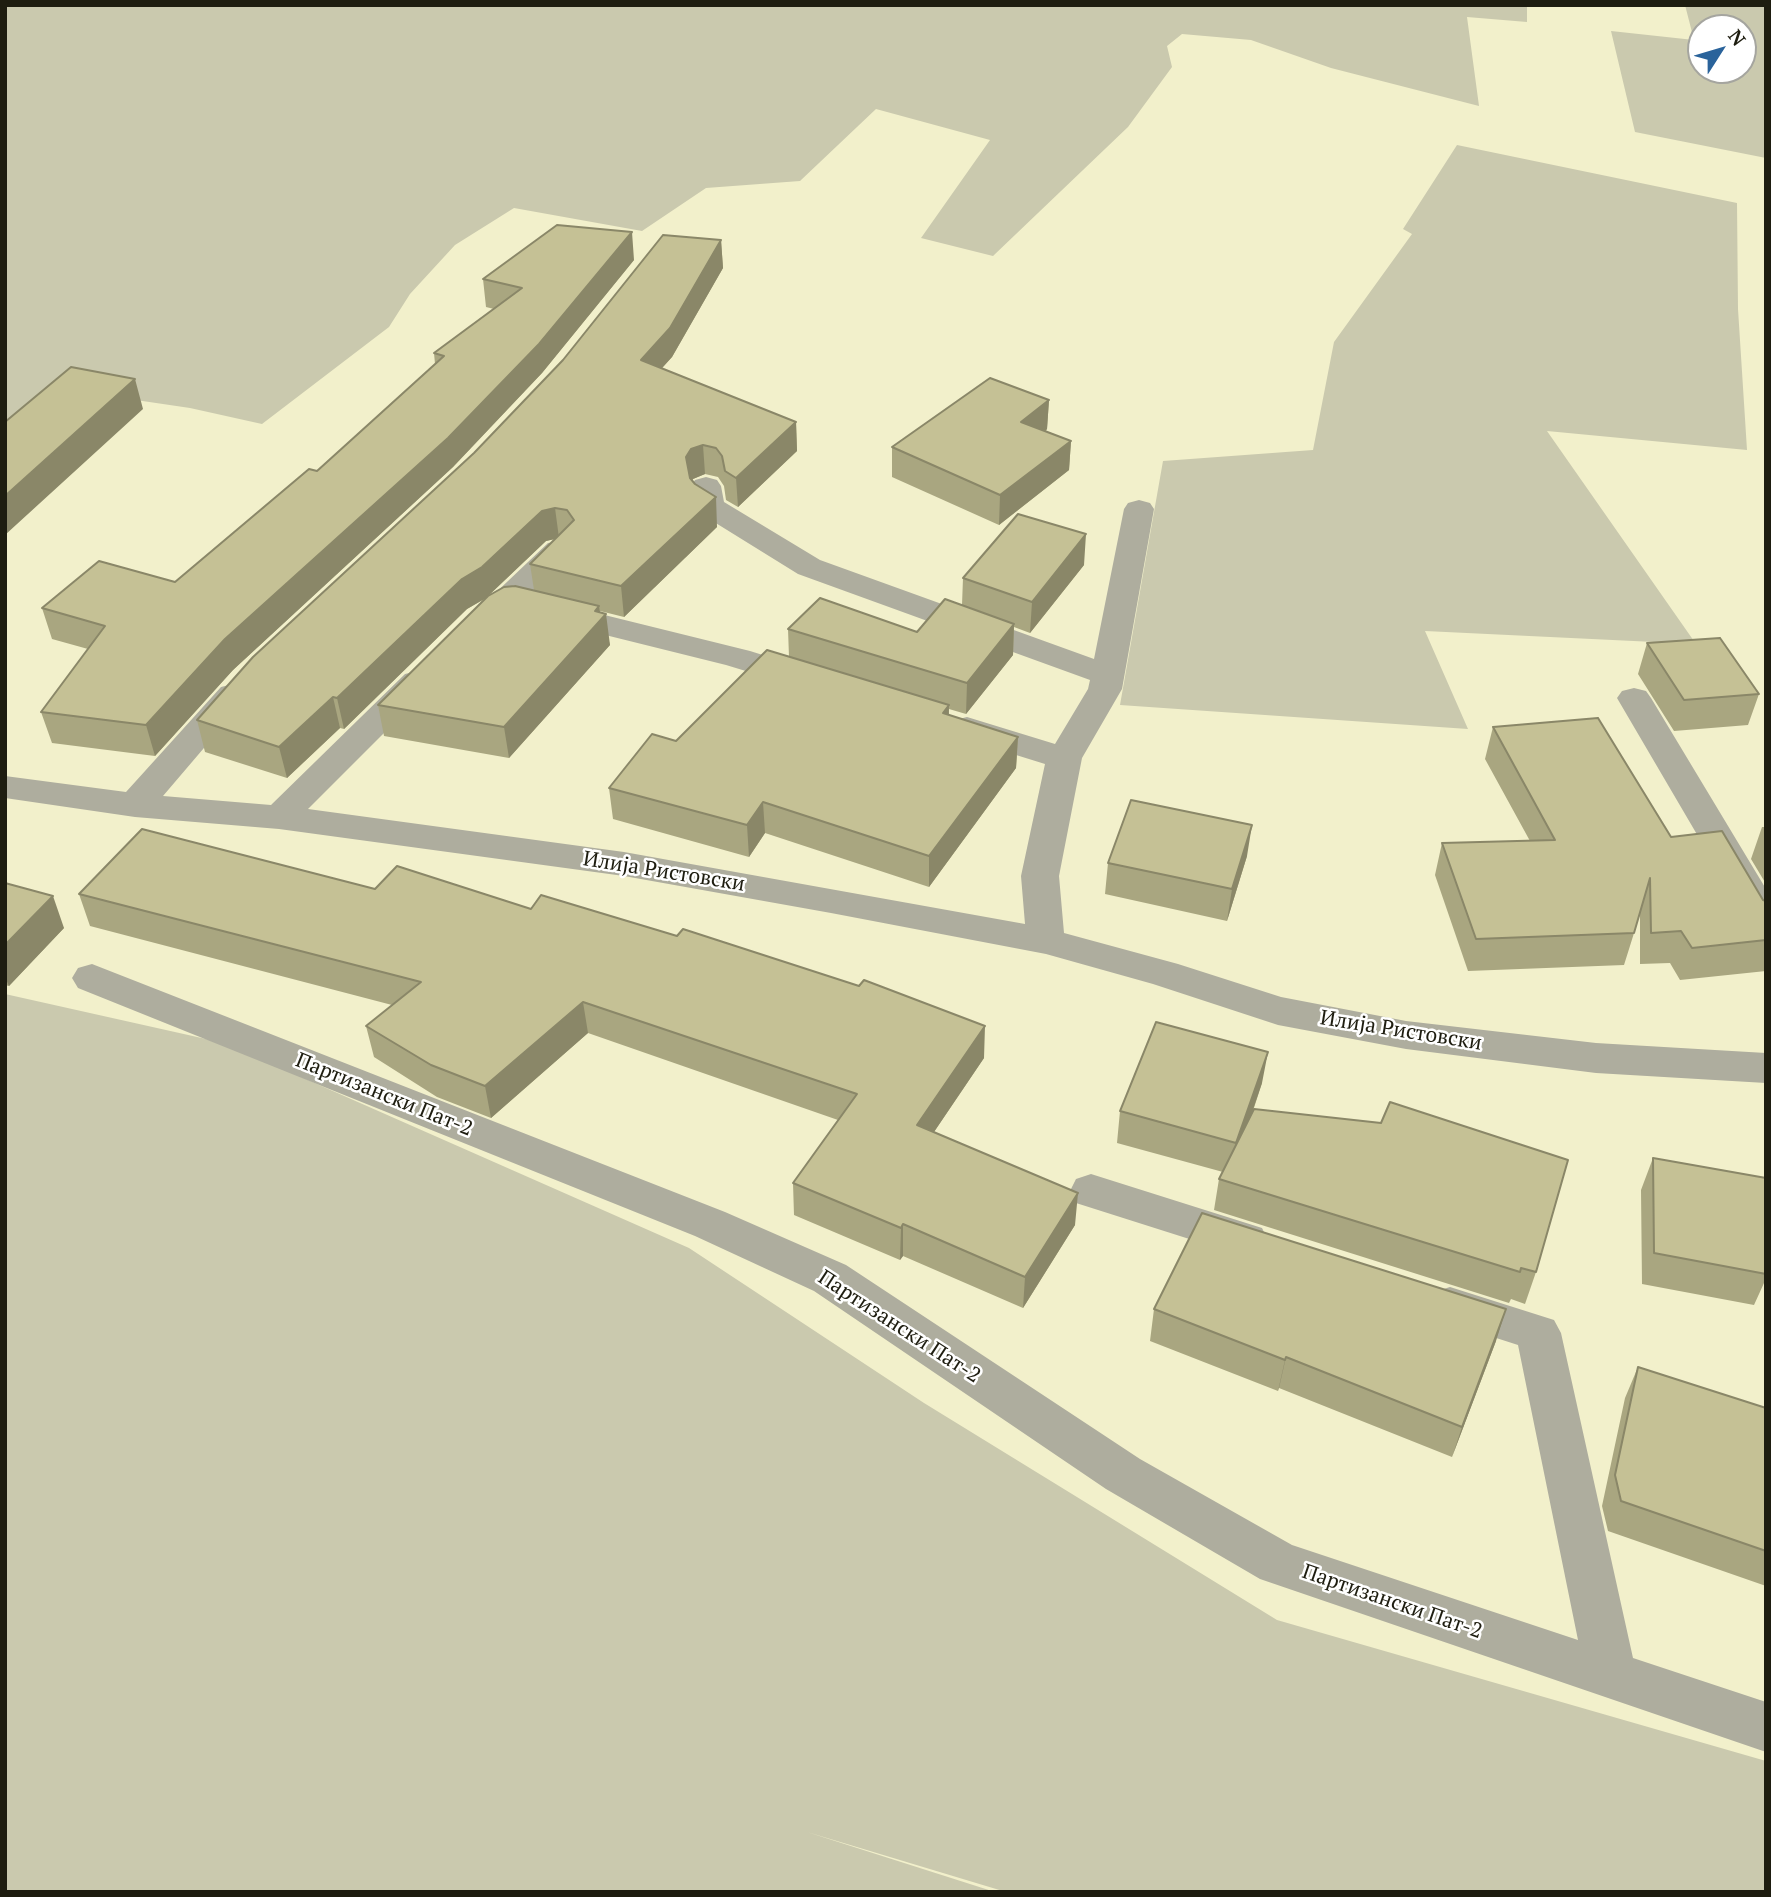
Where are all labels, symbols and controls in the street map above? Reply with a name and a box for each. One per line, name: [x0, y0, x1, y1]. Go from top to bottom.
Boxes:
north arrow: [1687, 14, 1757, 84]
text: N: [1723, 24, 1752, 51]
street label: Илија Ристовски: [581, 847, 747, 897]
street label: Илија Ристовски: [1318, 1006, 1484, 1056]
street label: Партизански Пат-2: [292, 1048, 476, 1142]
street label: Партизански Пат-2: [813, 1265, 985, 1389]
street label: Партизански Пат-2: [1299, 1559, 1485, 1645]

